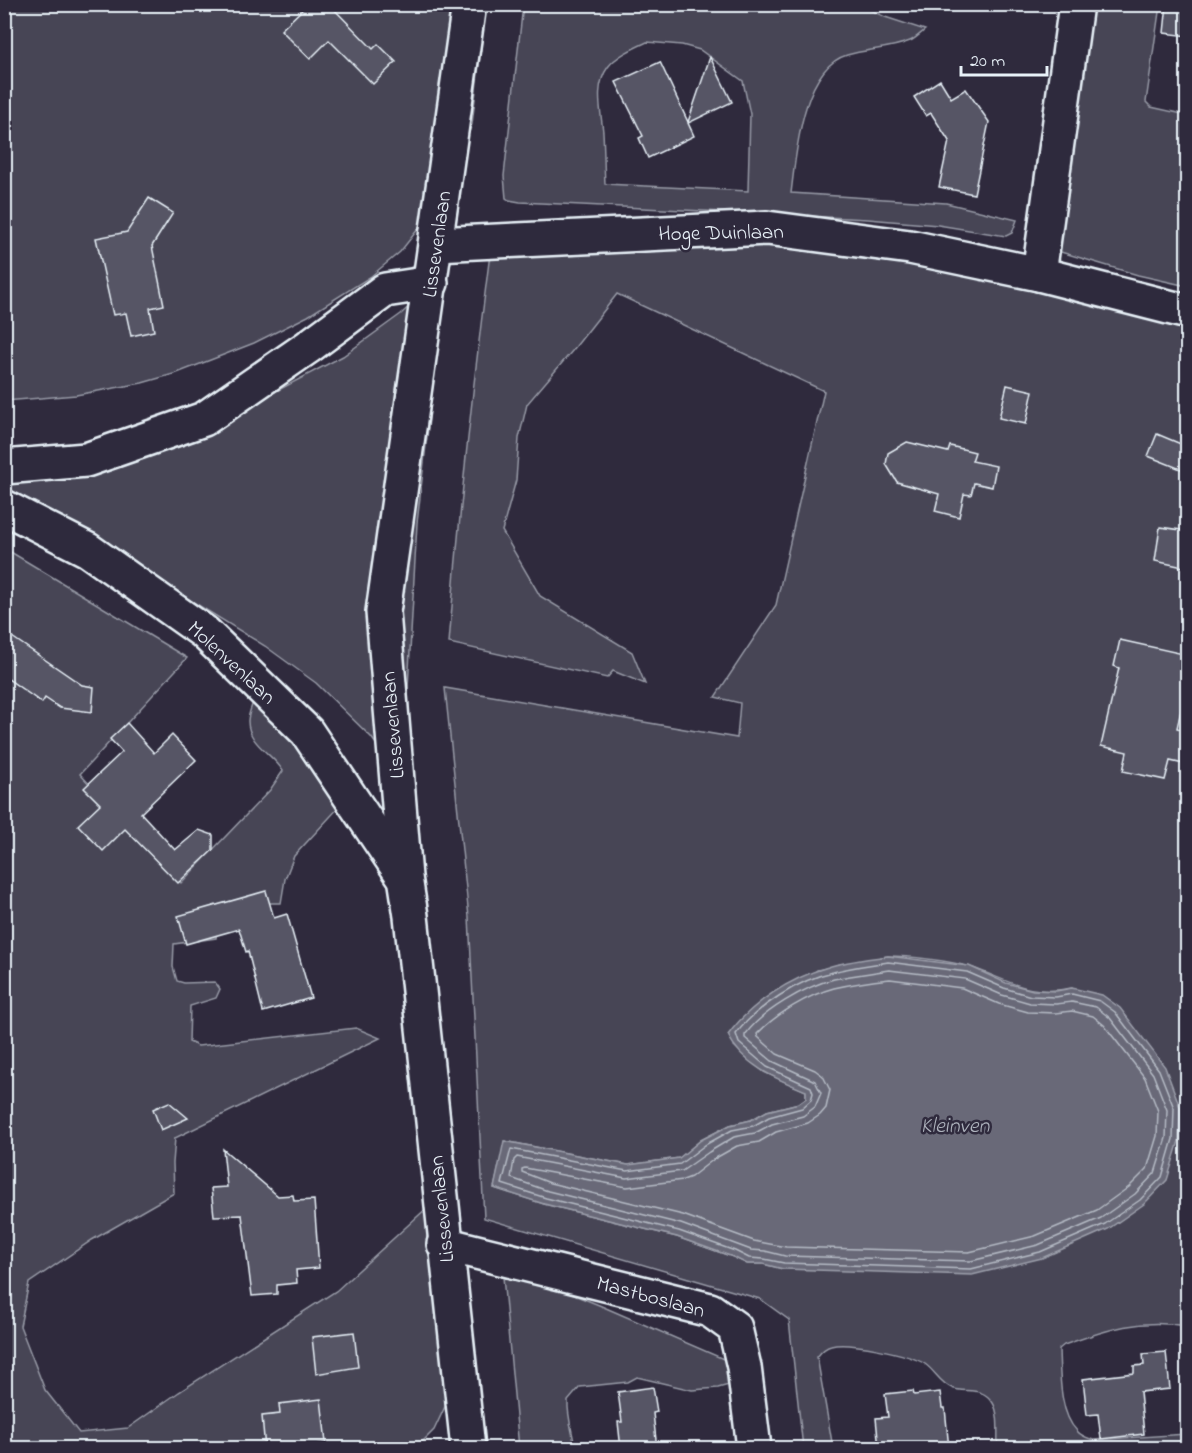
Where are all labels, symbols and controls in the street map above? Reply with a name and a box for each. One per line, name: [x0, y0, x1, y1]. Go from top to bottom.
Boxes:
scale bar: [961, 39, 1046, 77]
text: 20 m: [970, 49, 1005, 75]
street label: Lissevenlaan: [416, 189, 460, 300]
street label: Hoge Duinlaan: [658, 218, 784, 252]
street label: Molenvenlaan: [180, 615, 282, 712]
street label: Lissevenlaan: [374, 670, 414, 780]
water label: Kleinven: [921, 1111, 991, 1143]
street label: Lissevenlaan: [422, 1154, 464, 1264]
street label: Mastboslaan: [593, 1269, 708, 1327]

